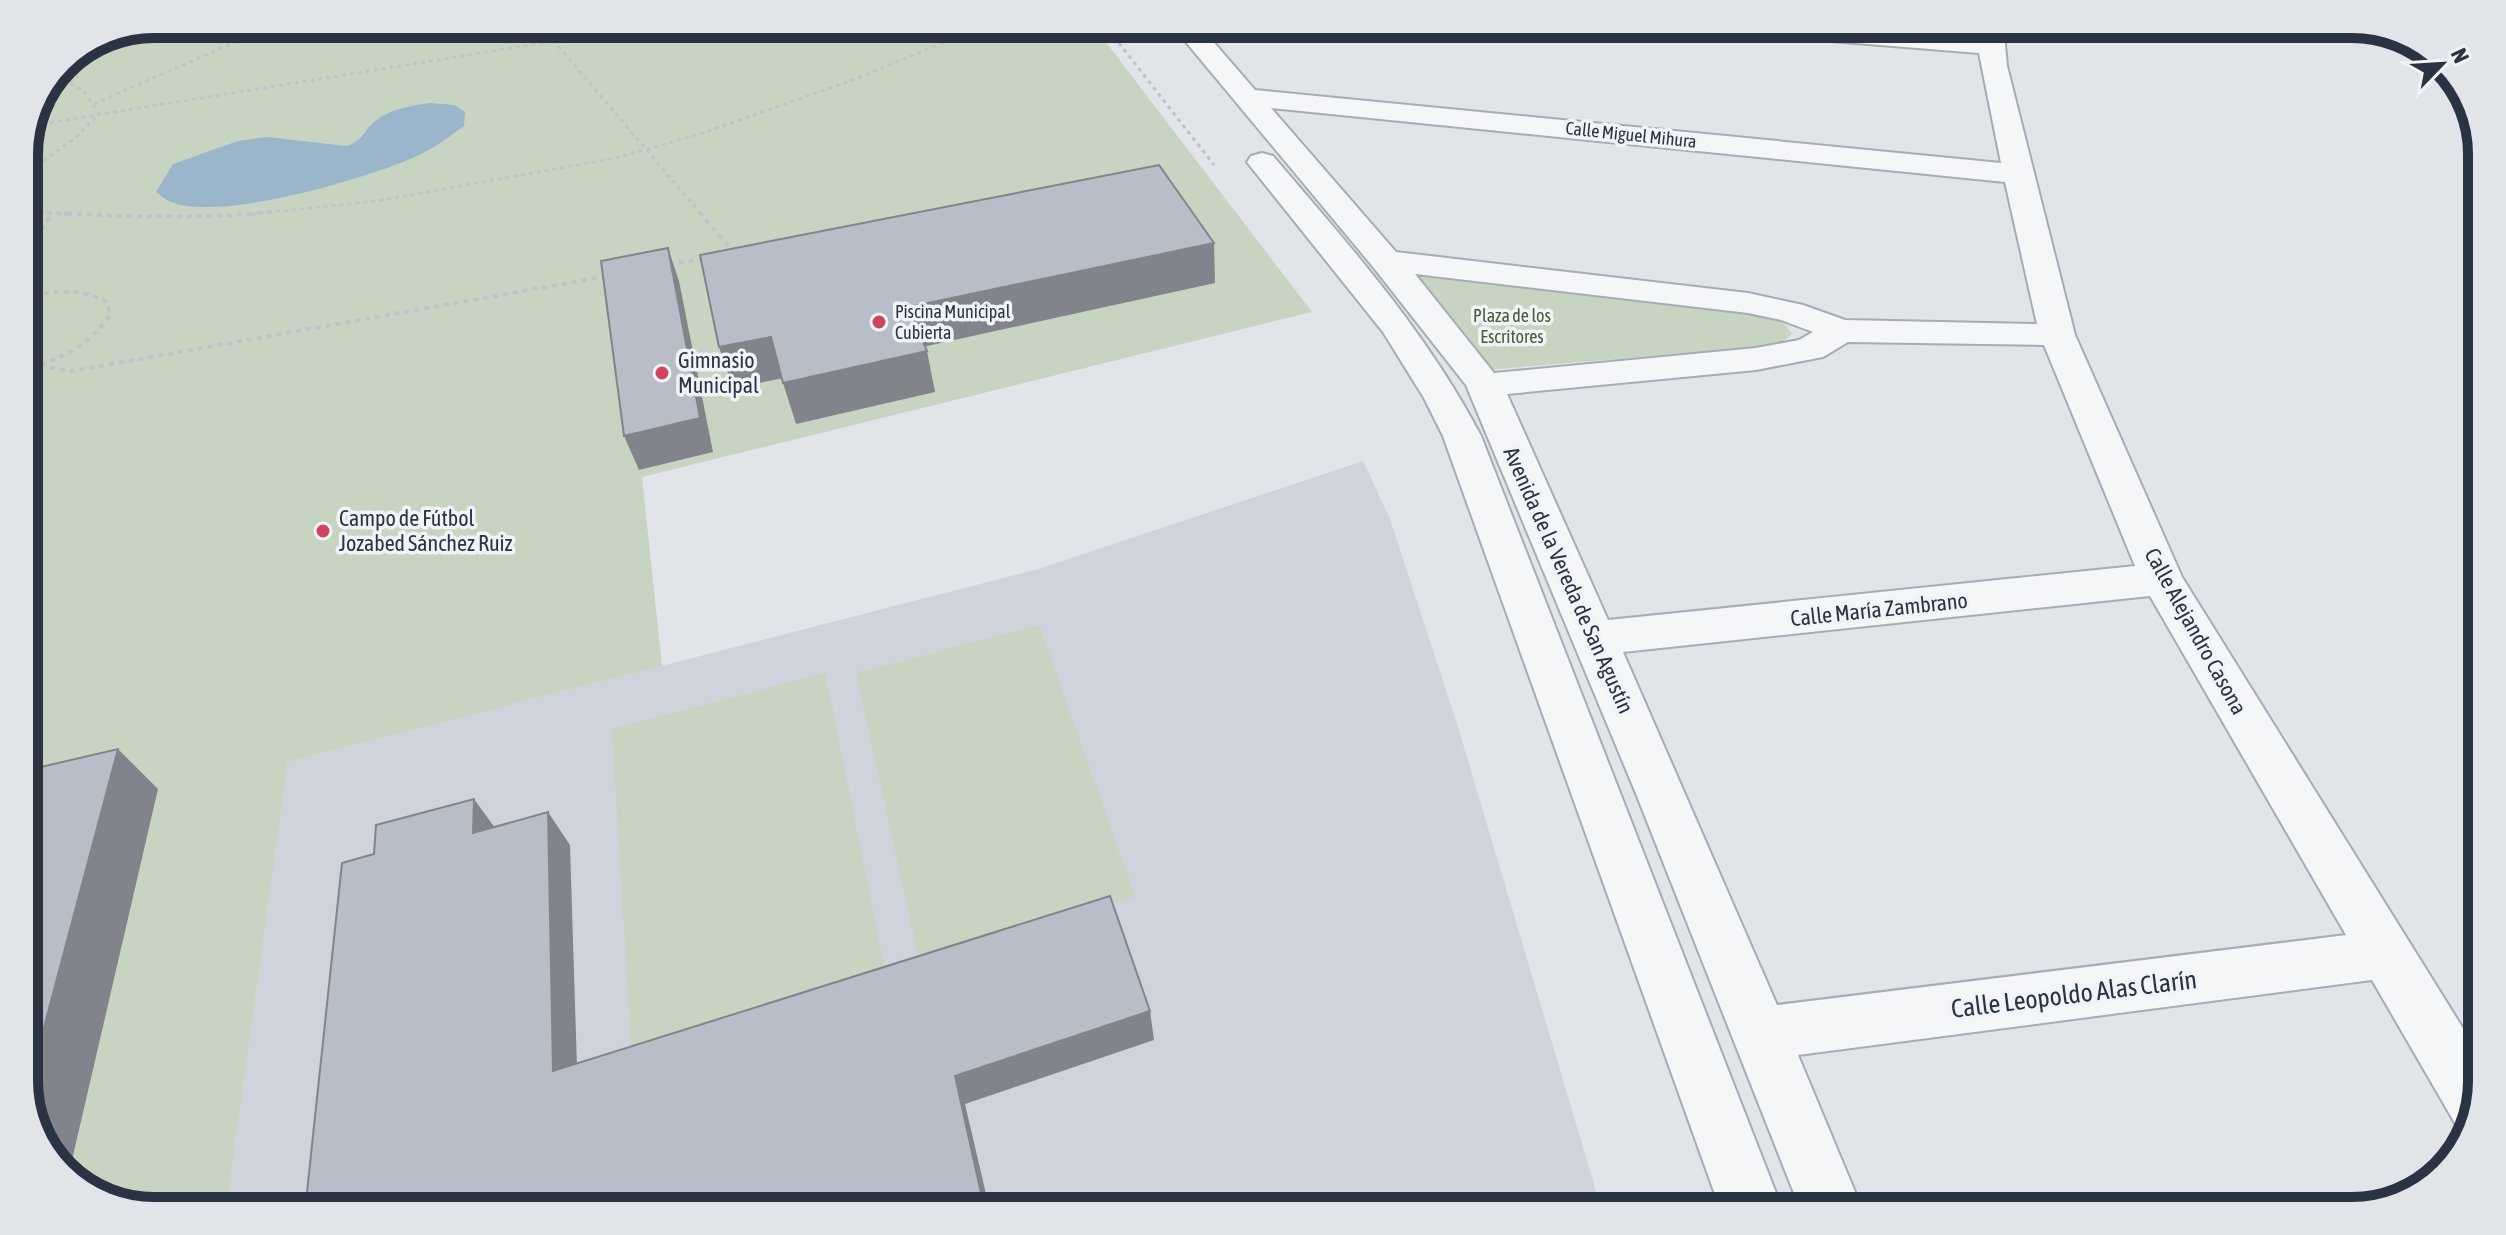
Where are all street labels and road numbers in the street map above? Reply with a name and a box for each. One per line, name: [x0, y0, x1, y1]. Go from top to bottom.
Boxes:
street label: Calle Miguel Mihura: [1565, 117, 1698, 152]
street label: Avenida de la Vereda de San Agustín: [1498, 443, 1640, 717]
street label: Calle Alejandro Casona: [2139, 543, 2253, 719]
street label: Calle María Zambrano: [1789, 587, 1969, 631]
street label: Calle Leopoldo Alas Clarín: [1949, 964, 2199, 1024]

